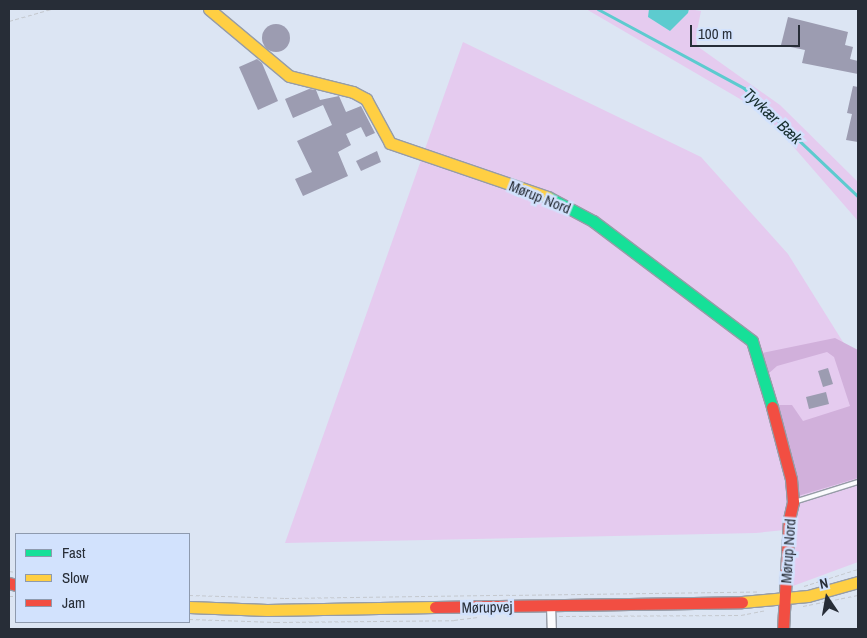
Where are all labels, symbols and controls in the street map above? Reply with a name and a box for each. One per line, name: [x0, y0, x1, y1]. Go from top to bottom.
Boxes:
scale bar: [692, 15, 802, 47]
text: 100 m: [698, 23, 732, 44]
water label: Tyvkær Bæk: [740, 84, 806, 148]
street label: Mørup Nord: [507, 176, 573, 218]
street label: Mørup Nord: [777, 518, 799, 584]
legend: [15, 533, 190, 623]
text: Fast: [62, 542, 85, 563]
text: Slow: [62, 567, 89, 588]
north arrow: [802, 573, 852, 623]
text: N: [818, 574, 830, 593]
text: Jam: [62, 592, 85, 613]
street label: Mørupvej: [462, 598, 512, 616]

